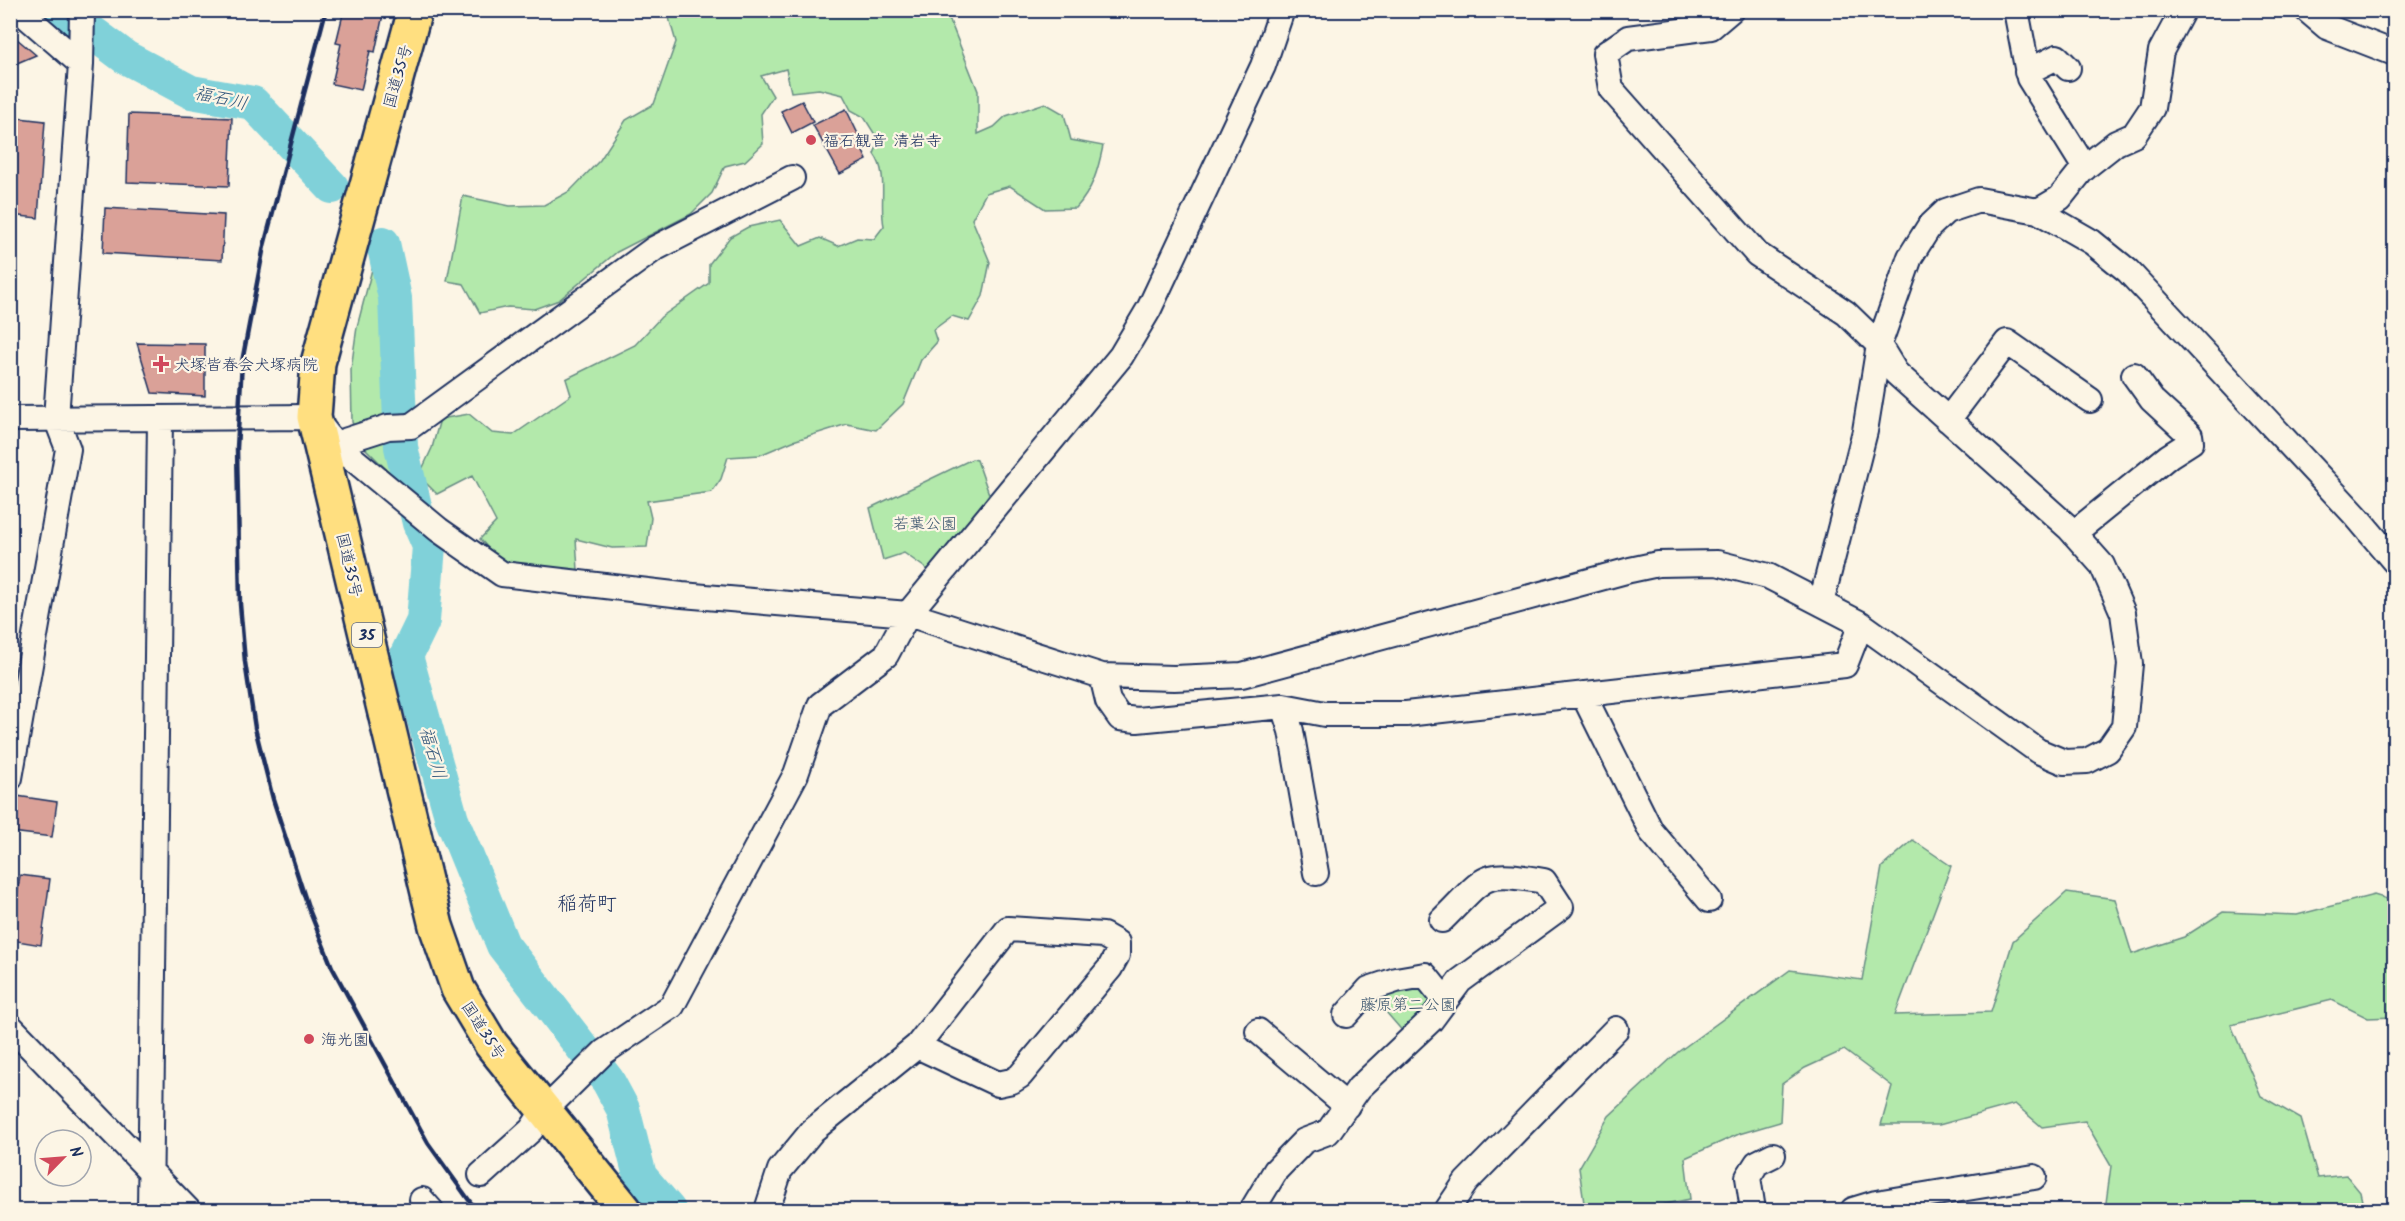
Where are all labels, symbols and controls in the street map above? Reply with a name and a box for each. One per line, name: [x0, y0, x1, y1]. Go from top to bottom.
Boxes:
street label: 国道35号: [377, 41, 420, 111]
water label: 福石川: [191, 79, 250, 120]
place label: 福石観音 清岩寺: [823, 129, 941, 154]
marker: 福石観音 清岩寺: [804, 133, 818, 147]
place label: 犬塚皆春会犬塚病院: [174, 353, 318, 378]
marker: 犬塚皆春会犬塚病院: [152, 355, 170, 373]
park label: 若葉公園: [893, 512, 957, 537]
street label: 国道35号: [329, 531, 368, 600]
road number: 35: [352, 623, 382, 647]
water label: 福石川: [410, 723, 453, 783]
district label: 稲荷町: [557, 889, 617, 921]
park label: 藤原第二公園: [1360, 993, 1456, 1018]
street label: 国道35号: [454, 996, 511, 1065]
place label: 海光園: [321, 1028, 369, 1053]
marker: 海光園: [302, 1032, 316, 1046]
north arrow: [33, 1128, 93, 1188]
text: N: [62, 1142, 89, 1162]

